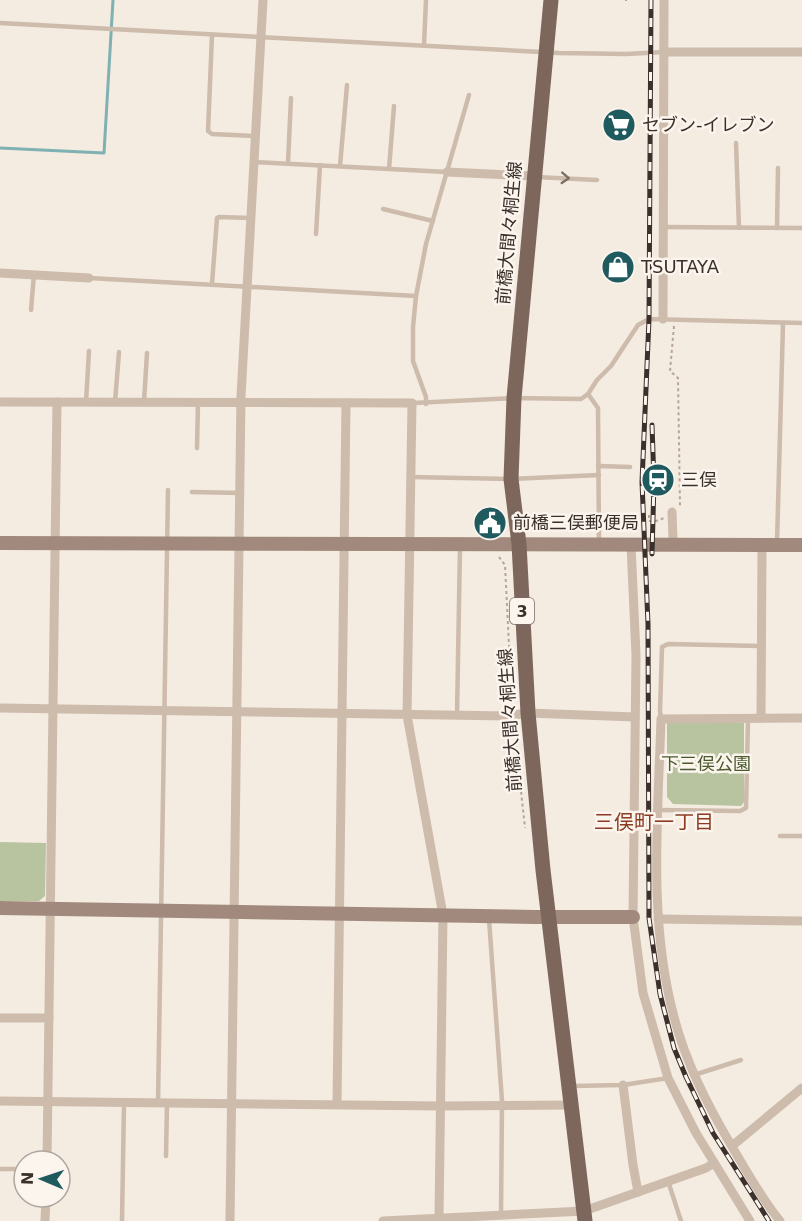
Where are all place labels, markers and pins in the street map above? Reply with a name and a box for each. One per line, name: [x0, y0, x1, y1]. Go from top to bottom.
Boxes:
supermarket icon: セブン-イレブン: [601, 107, 637, 143]
place label: セブン-イレブン: [642, 114, 775, 135]
shop icon: TSUTAYA: [600, 249, 636, 285]
place label: TSUTAYA: [640, 256, 720, 277]
station icon: 三俣: [640, 462, 676, 498]
place label: 三俣: [681, 469, 717, 490]
public building icon: 前橋三俣郵便局: [472, 505, 508, 541]
place label: 前橋三俣郵便局: [513, 512, 639, 533]

